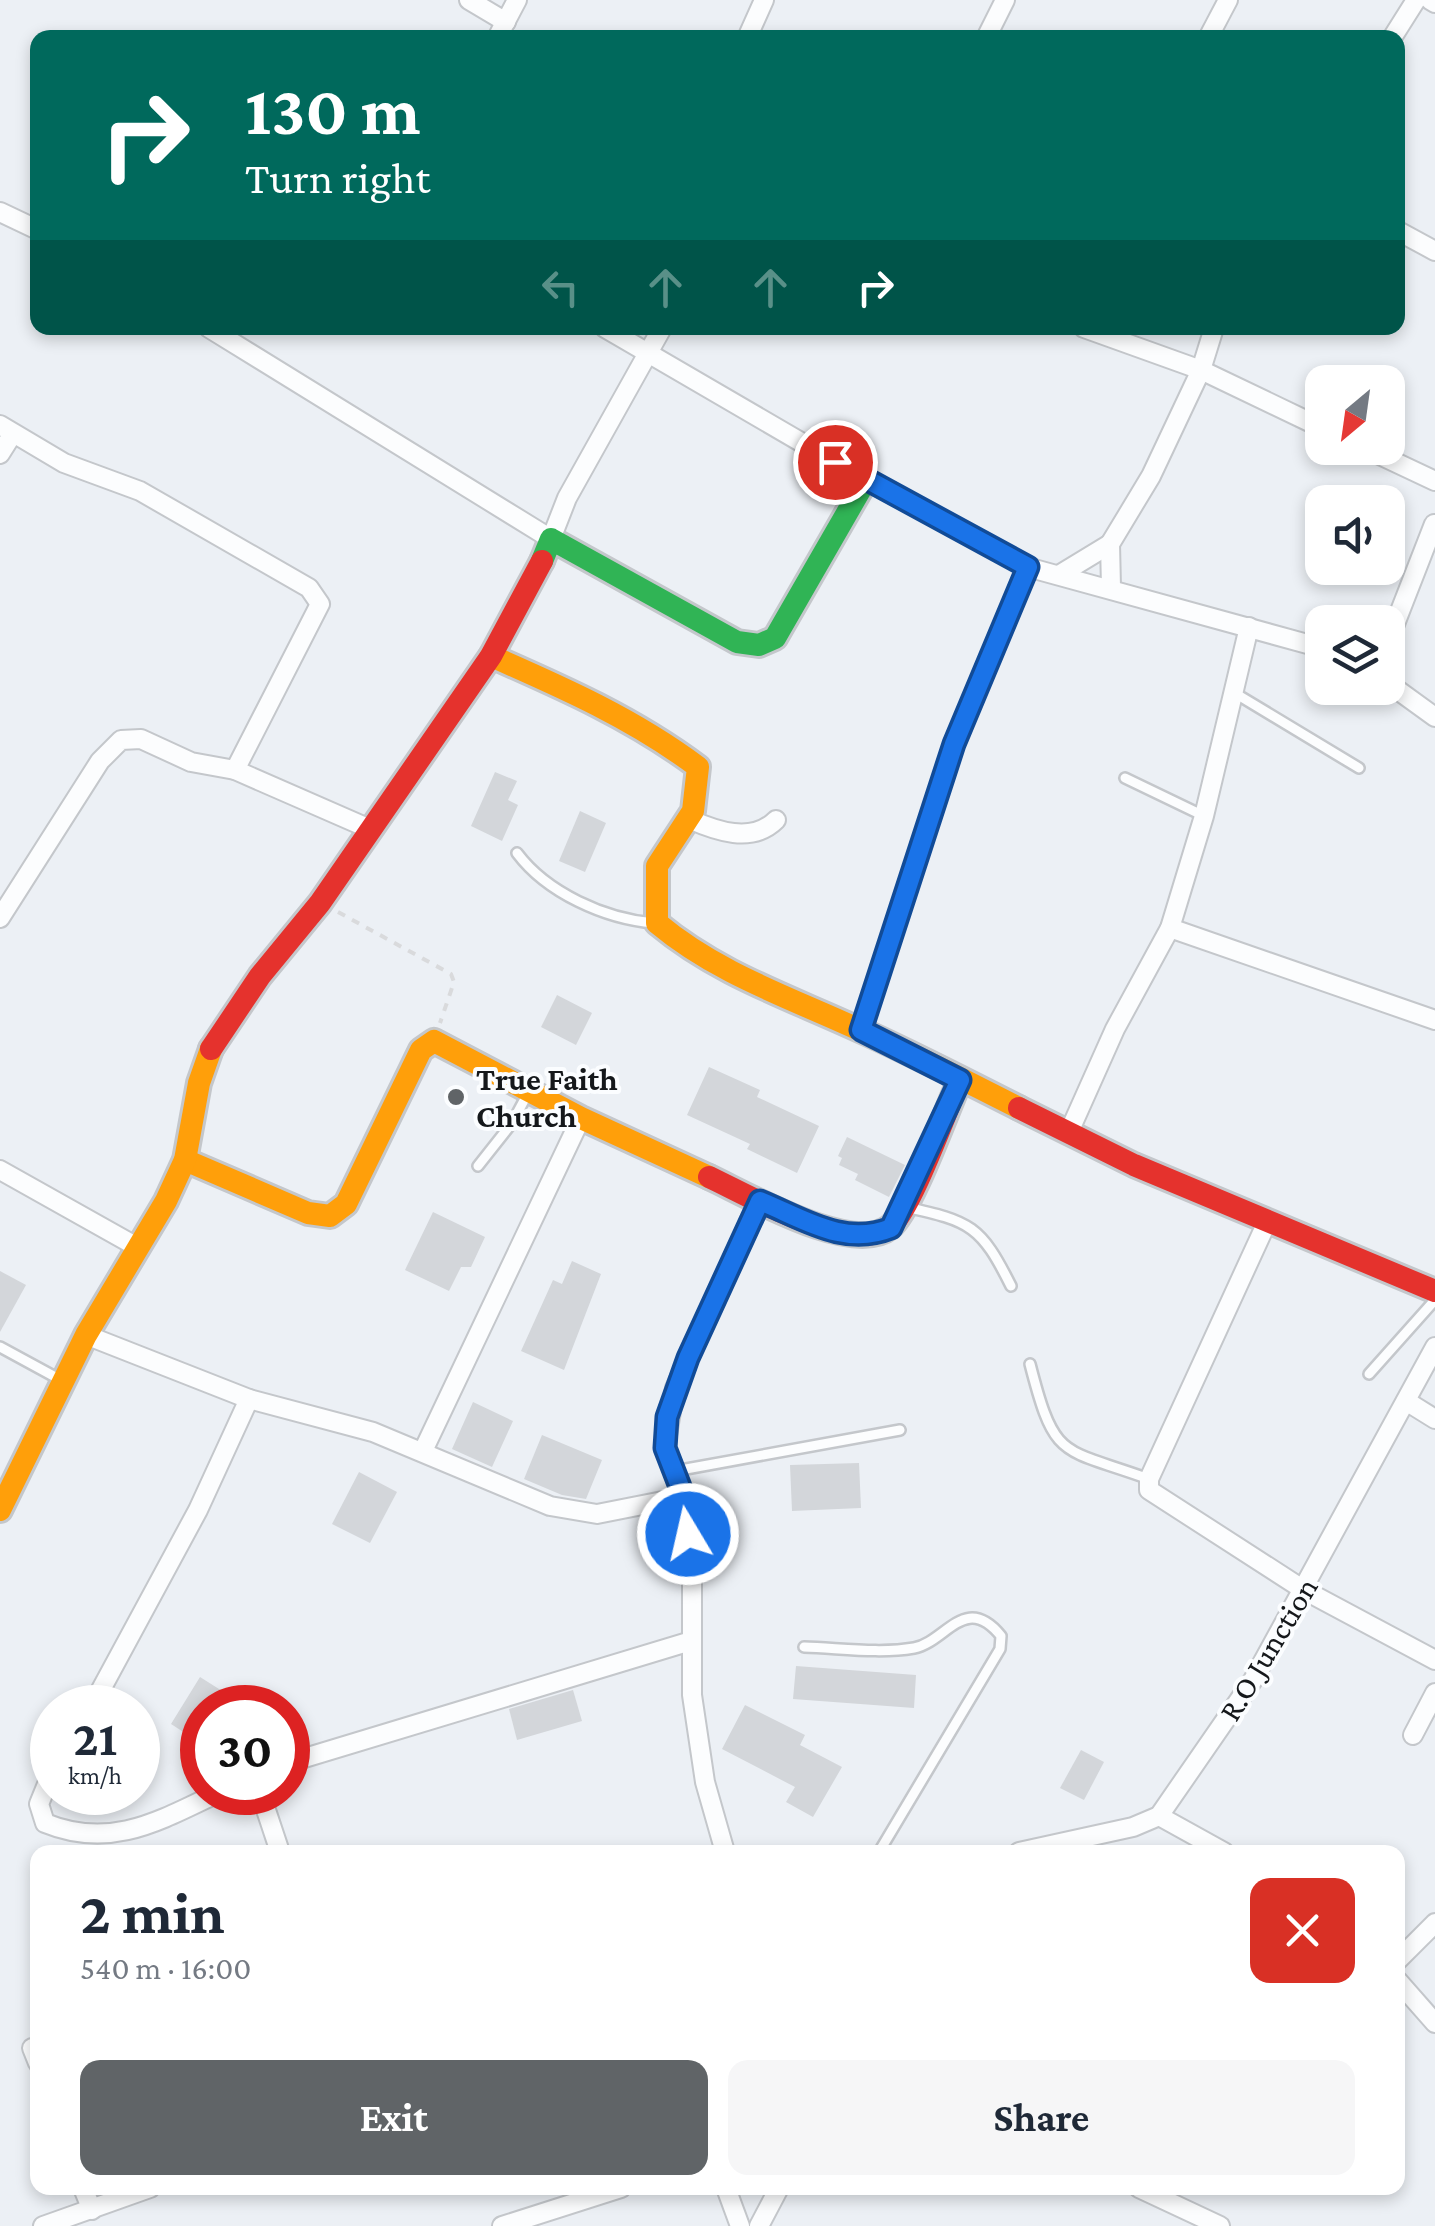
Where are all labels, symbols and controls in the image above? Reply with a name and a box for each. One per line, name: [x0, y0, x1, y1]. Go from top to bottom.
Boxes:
icon: right: [80, 70, 210, 200]
text: 130 m: [245, 71, 421, 149]
text: Turn right: [245, 153, 430, 203]
icon: left: [533, 260, 588, 315]
icon: ahead: [638, 260, 693, 315]
icon: ahead: [743, 260, 798, 315]
icon: right: [848, 260, 903, 315]
north arrow: [1305, 365, 1405, 465]
map controls: [1305, 365, 1405, 705]
pin: [793, 420, 878, 505]
icon: arrive: [808, 435, 863, 490]
button: sound: [1305, 485, 1405, 585]
button: layers: [1305, 605, 1405, 705]
place label: True Faith Church: [476, 1061, 618, 1134]
marker: True Faith Church: [445, 1086, 467, 1108]
position arrow: [636, 1482, 740, 1586]
street label: R.O Junction: [1211, 1571, 1325, 1727]
speed limit sign: 30: [180, 1685, 310, 1815]
text: 21: [73, 1710, 117, 1766]
text: km/h: [68, 1762, 122, 1789]
button: close: [1250, 1878, 1355, 1983]
text: 2 min: [80, 1879, 225, 1946]
text: 540 m · 16:00: [80, 1950, 251, 1986]
button: Exit: [80, 2060, 708, 2175]
button: Share: [728, 2060, 1355, 2175]

